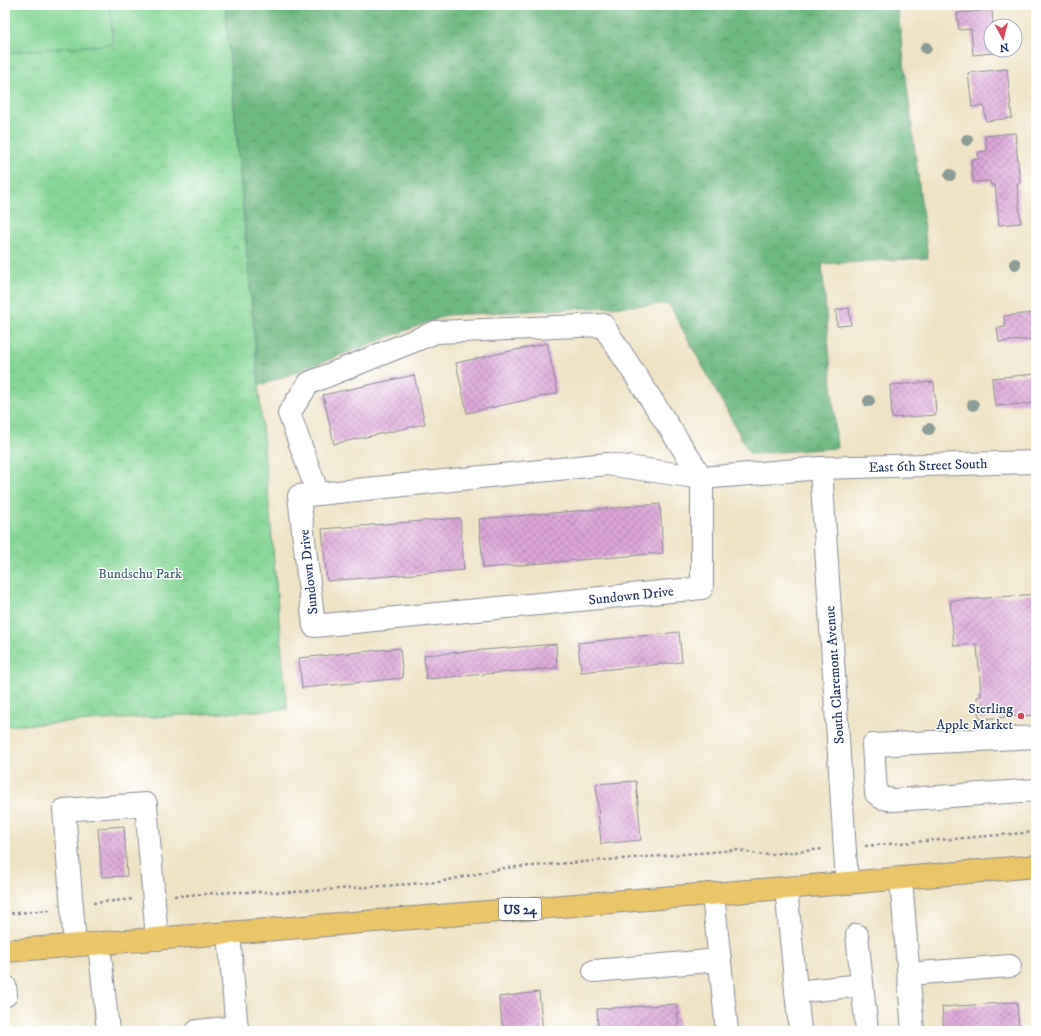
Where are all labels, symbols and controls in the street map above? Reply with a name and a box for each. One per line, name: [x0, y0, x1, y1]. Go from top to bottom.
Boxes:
north arrow: [983, 18, 1023, 58]
text: N: [999, 39, 1009, 54]
street label: East 6th Street South: [868, 455, 988, 477]
street label: Sundown Drive: [296, 528, 322, 615]
park label: Bundschu Park: [98, 565, 182, 583]
street label: Sundown Drive: [588, 583, 675, 609]
street label: South Claremont Avenue: [821, 605, 849, 745]
place label: Sterling Apple Market: [936, 700, 1014, 734]
marker: Sterling Apple Market: [1016, 711, 1026, 721]
road number: US 24: [499, 898, 541, 920]

